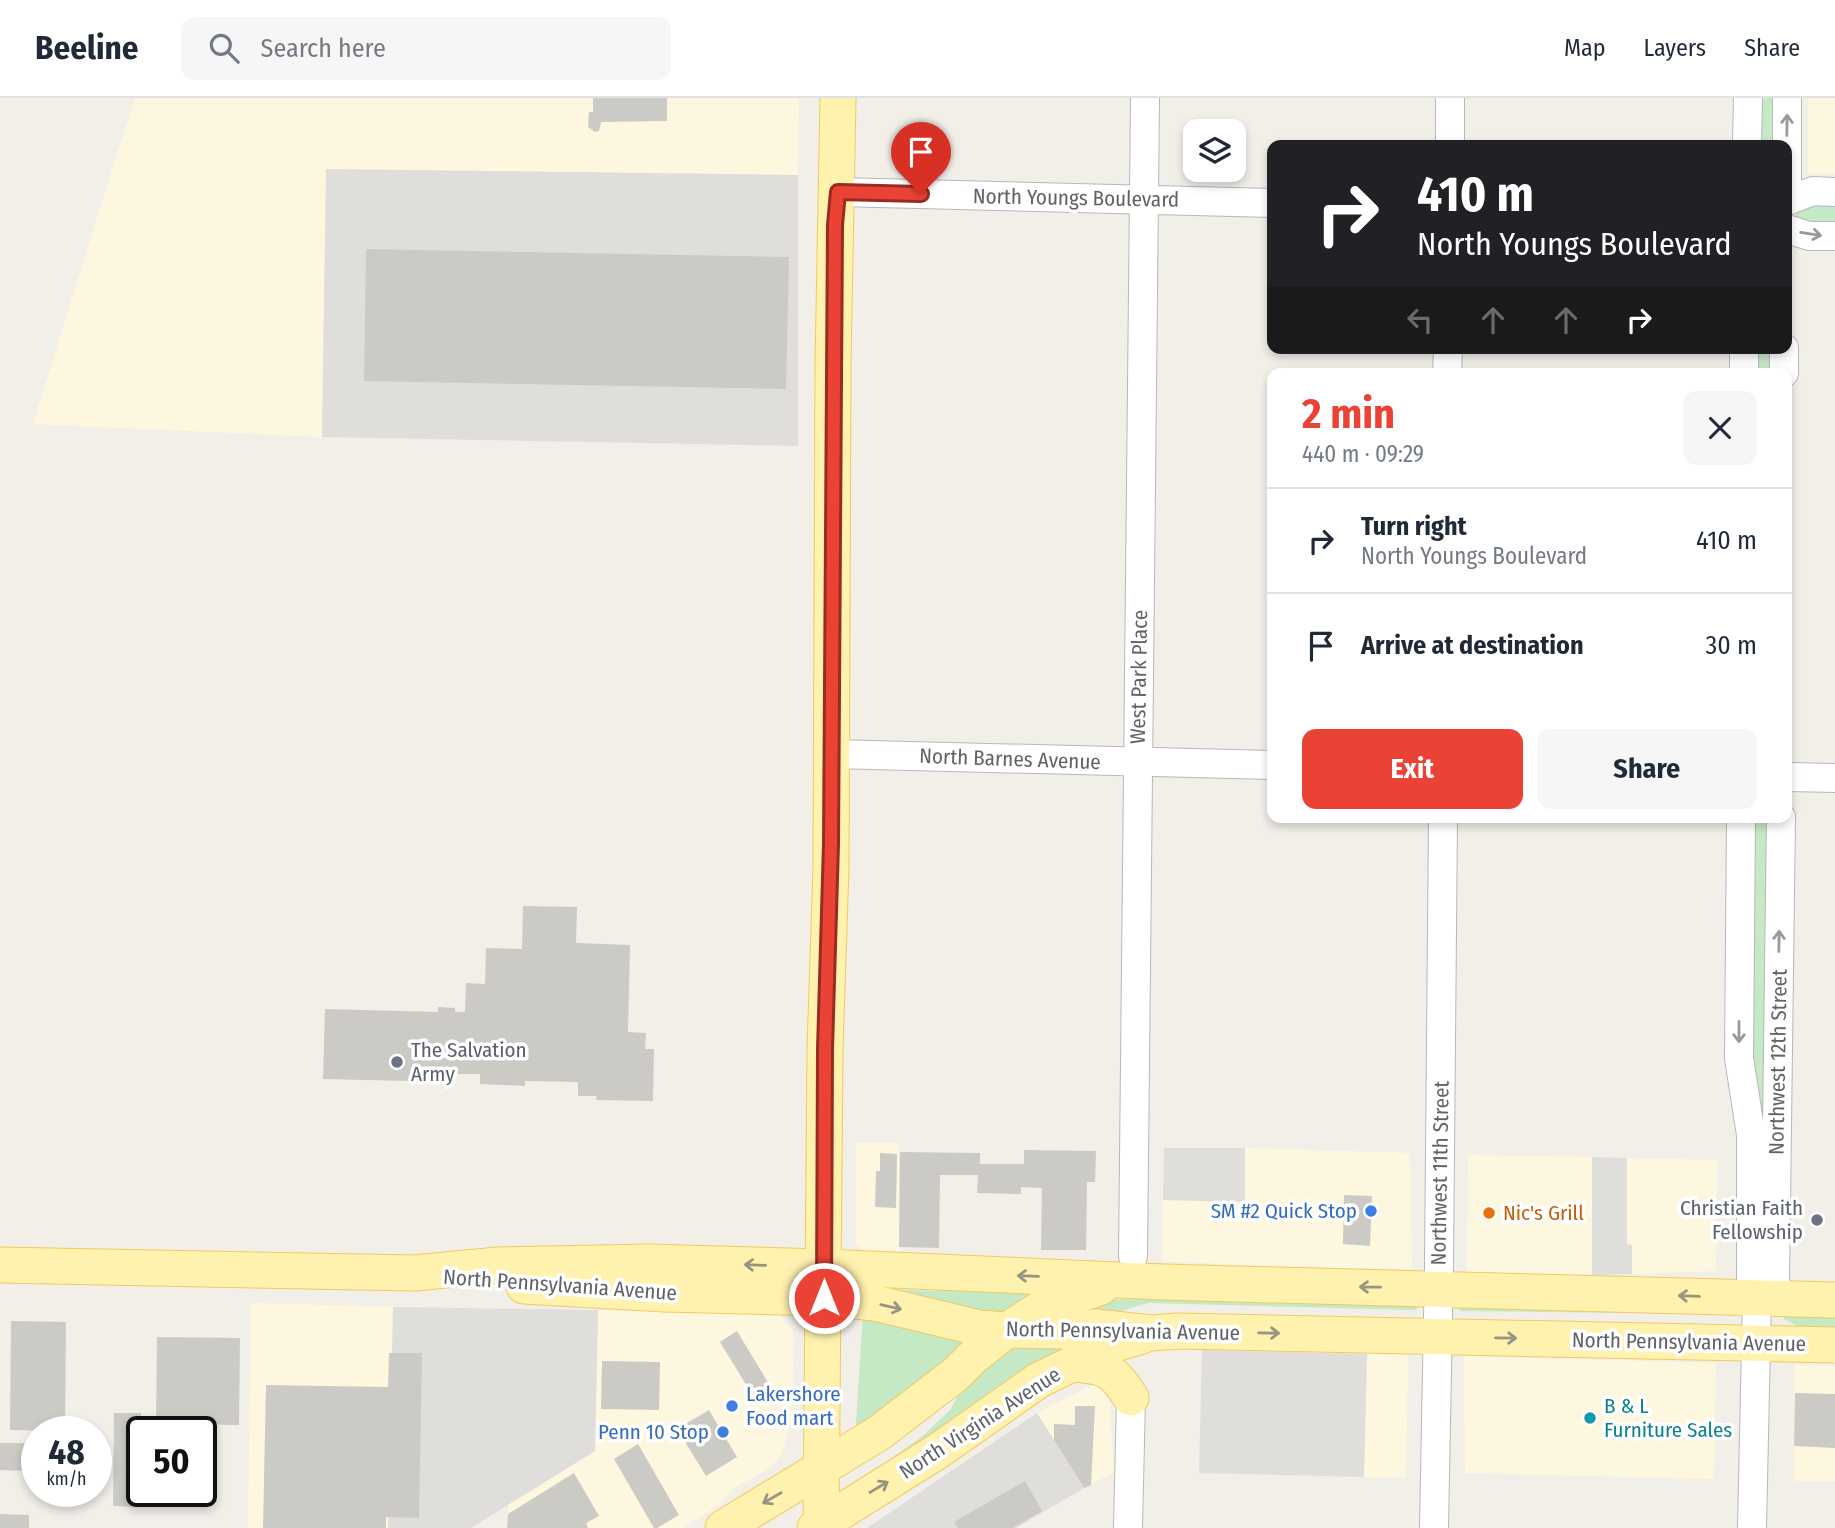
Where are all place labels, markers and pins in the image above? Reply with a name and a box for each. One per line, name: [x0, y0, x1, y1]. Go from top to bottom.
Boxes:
pin: [891, 122, 951, 194]
place label: The Salvation Army: [411, 1037, 527, 1087]
marker: The Salvation Army: [389, 1054, 405, 1070]
place label: Christian Faith Fellowship: [1680, 1195, 1803, 1245]
place label: SM #2 Quick Stop: [1211, 1198, 1357, 1224]
place label: Nic's Grill: [1503, 1200, 1584, 1226]
marker: SM #2 Quick Stop: [1363, 1203, 1379, 1219]
marker: Nic's Grill: [1481, 1205, 1497, 1221]
marker: Christian Faith Fellowship: [1809, 1212, 1825, 1228]
place label: Lakershore Food mart: [746, 1381, 841, 1431]
place label: B & L Furniture Sales: [1604, 1393, 1732, 1443]
marker: Lakershore Food mart: [724, 1398, 740, 1414]
marker: B & L Furniture Sales: [1582, 1410, 1598, 1426]
place label: Penn 10 Stop: [598, 1419, 709, 1445]
marker: Penn 10 Stop: [715, 1424, 731, 1440]

